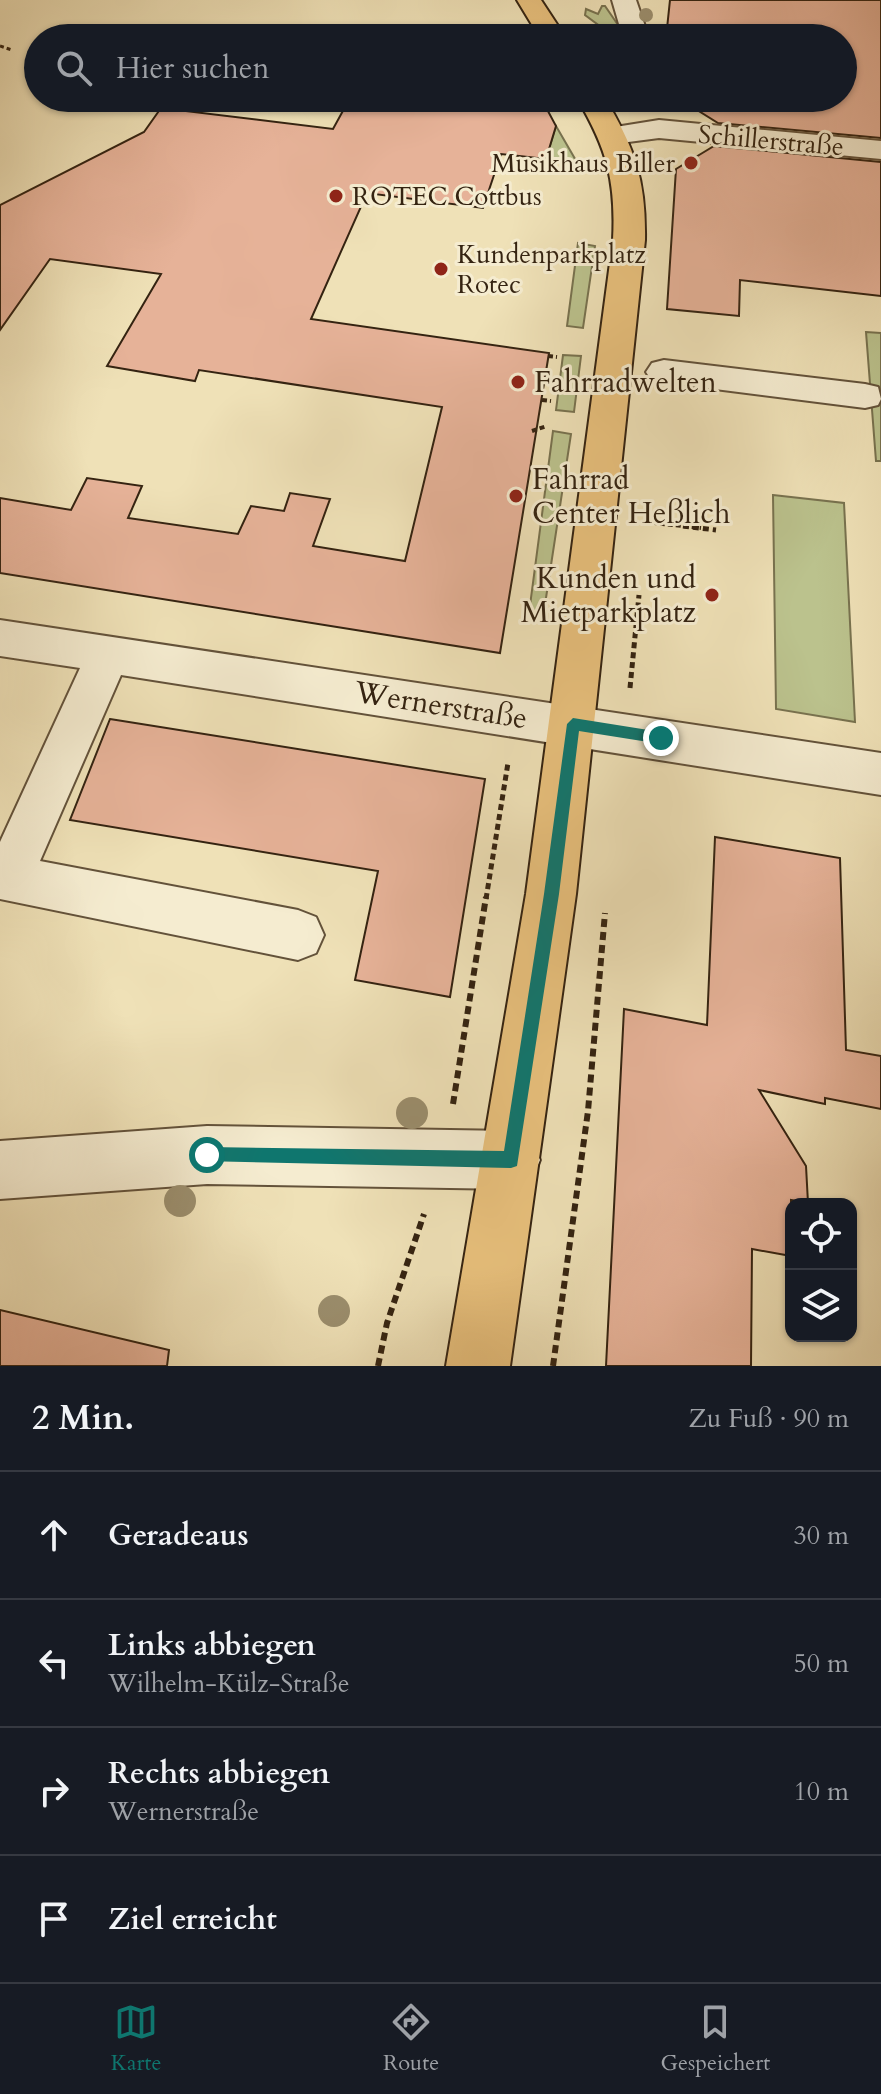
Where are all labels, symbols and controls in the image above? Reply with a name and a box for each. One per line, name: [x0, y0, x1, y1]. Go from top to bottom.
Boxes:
search box: [24, 24, 857, 112]
icon: search: [52, 46, 96, 90]
text: Hier suchen: [116, 48, 269, 89]
street label: Schillerstraße: [697, 117, 845, 164]
place label: Musikhaus Biller: [491, 146, 676, 181]
marker: Musikhaus Biller: [682, 154, 700, 172]
place label: ROTEC Cottbus: [352, 179, 542, 214]
marker: ROTEC Cottbus: [327, 187, 345, 205]
place label: Kundenparkplatz Rotec: [457, 237, 646, 302]
marker: Kundenparkplatz Rotec: [432, 260, 450, 278]
place label: Fahrradwelten: [534, 362, 717, 403]
marker: Fahrradwelten: [509, 373, 527, 391]
place label: Fahrrad Center Heßlich: [532, 459, 731, 534]
marker: Fahrrad Center Heßlich: [507, 487, 525, 505]
place label: Kunden und Mietparkplatz: [521, 558, 697, 633]
marker: Kunden und Mietparkplatz: [703, 586, 721, 604]
street label: Wernerstraße: [351, 671, 530, 739]
route end: [643, 720, 679, 756]
route start: [189, 1137, 225, 1173]
map controls: [785, 1198, 857, 1342]
button: locate: [785, 1198, 857, 1270]
button: layers: [785, 1270, 857, 1342]
text: 2 Min.: [32, 1395, 134, 1441]
text: Zu Fuß · 90 m: [688, 1401, 849, 1436]
icon: ahead: [32, 1513, 76, 1557]
text: Geradeaus: [108, 1515, 249, 1556]
text: 30 m: [793, 1518, 849, 1553]
text: Links abbiegen: [108, 1625, 316, 1666]
icon: left: [32, 1641, 76, 1685]
text: 50 m: [793, 1646, 849, 1681]
text: Wilhelm-Külz-Straße: [108, 1666, 350, 1701]
text: Rechts abbiegen: [108, 1753, 330, 1794]
icon: right: [32, 1769, 76, 1813]
text: 10 m: [793, 1774, 849, 1809]
text: Wernerstraße: [108, 1794, 259, 1829]
icon: arrive: [32, 1897, 76, 1941]
text: Ziel erreicht: [108, 1899, 277, 1940]
tab: Karte: [111, 2000, 162, 2078]
tab: Route: [383, 2000, 439, 2078]
tab: Gespeichert: [661, 2000, 770, 2078]

